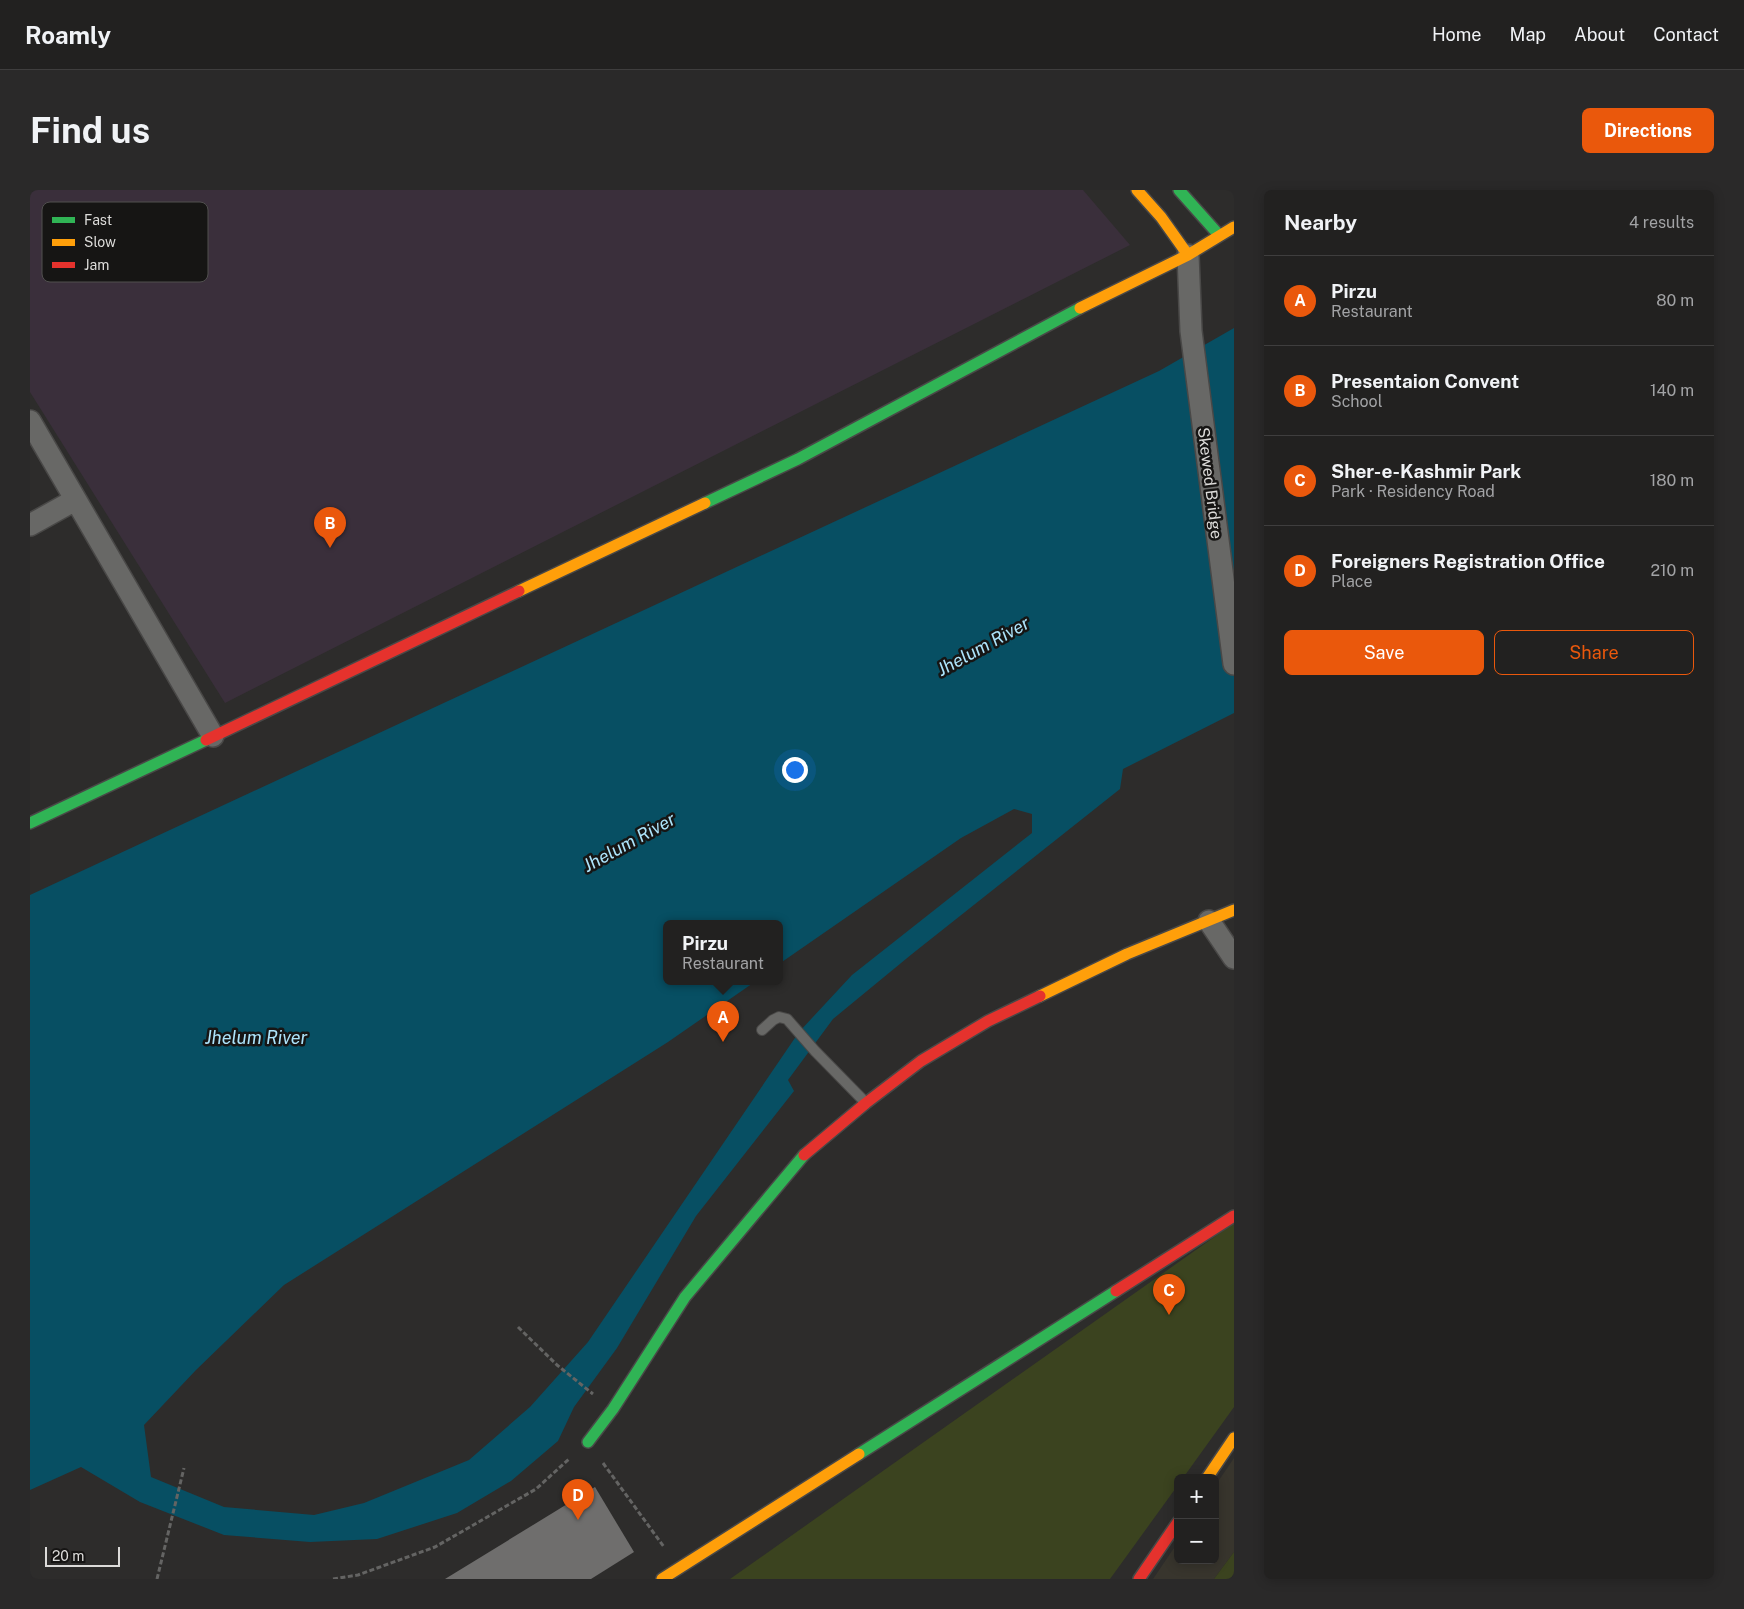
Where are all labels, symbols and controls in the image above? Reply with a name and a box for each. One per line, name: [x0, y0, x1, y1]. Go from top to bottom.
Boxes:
text: Roamly: [25, 21, 111, 49]
text: Home: [1432, 24, 1482, 45]
text: Map: [1510, 24, 1546, 45]
text: About: [1574, 24, 1625, 45]
text: Contact: [1653, 24, 1719, 45]
button: Directions: [1582, 108, 1714, 153]
text: Find us: [30, 110, 150, 151]
legend: [42, 202, 208, 282]
text: Nearby: [1284, 210, 1357, 235]
text: Fast: [84, 212, 112, 228]
text: 4 results: [1629, 213, 1694, 232]
text: Slow: [84, 234, 116, 250]
text: Jam: [84, 257, 109, 273]
text: Pirzu: [1331, 280, 1377, 302]
text: A: [1294, 291, 1306, 310]
text: 80 m: [1656, 291, 1694, 310]
text: Restaurant: [1331, 302, 1413, 321]
text: Presentaion Convent: [1331, 370, 1519, 392]
text: B: [1295, 381, 1305, 400]
text: 140 m: [1650, 381, 1694, 400]
text: School: [1331, 392, 1382, 411]
street label: Skewed Bridge: [1194, 426, 1226, 540]
text: Sher-e-Kashmir Park: [1331, 460, 1521, 482]
text: C: [1294, 471, 1306, 490]
text: 180 m: [1650, 471, 1694, 490]
text: Park · Residency Road: [1331, 482, 1495, 501]
pin: B: [314, 507, 346, 548]
text: Foreigners Registration Office: [1331, 550, 1605, 572]
text: D: [1294, 561, 1306, 580]
text: 210 m: [1650, 561, 1694, 580]
text: Place: [1331, 572, 1373, 591]
water label: Jhelum River: [933, 612, 1033, 680]
button: Save: [1284, 630, 1484, 675]
button: Share: [1494, 630, 1694, 675]
your location: [782, 757, 808, 783]
water label: Jhelum River: [579, 808, 679, 876]
popup: [663, 920, 783, 985]
text: Pirzu: [682, 932, 728, 954]
text: Restaurant: [682, 954, 764, 973]
pin: A: [707, 1001, 739, 1042]
water label: Jhelum River: [205, 1027, 307, 1048]
pin: C: [1153, 1274, 1185, 1315]
map controls: [1174, 1474, 1219, 1564]
button: +: [1174, 1474, 1219, 1519]
pin: D: [562, 1479, 594, 1520]
button: −: [1174, 1519, 1219, 1564]
scale bar: [45, 1544, 120, 1567]
text: 20 m: [52, 1548, 84, 1564]

